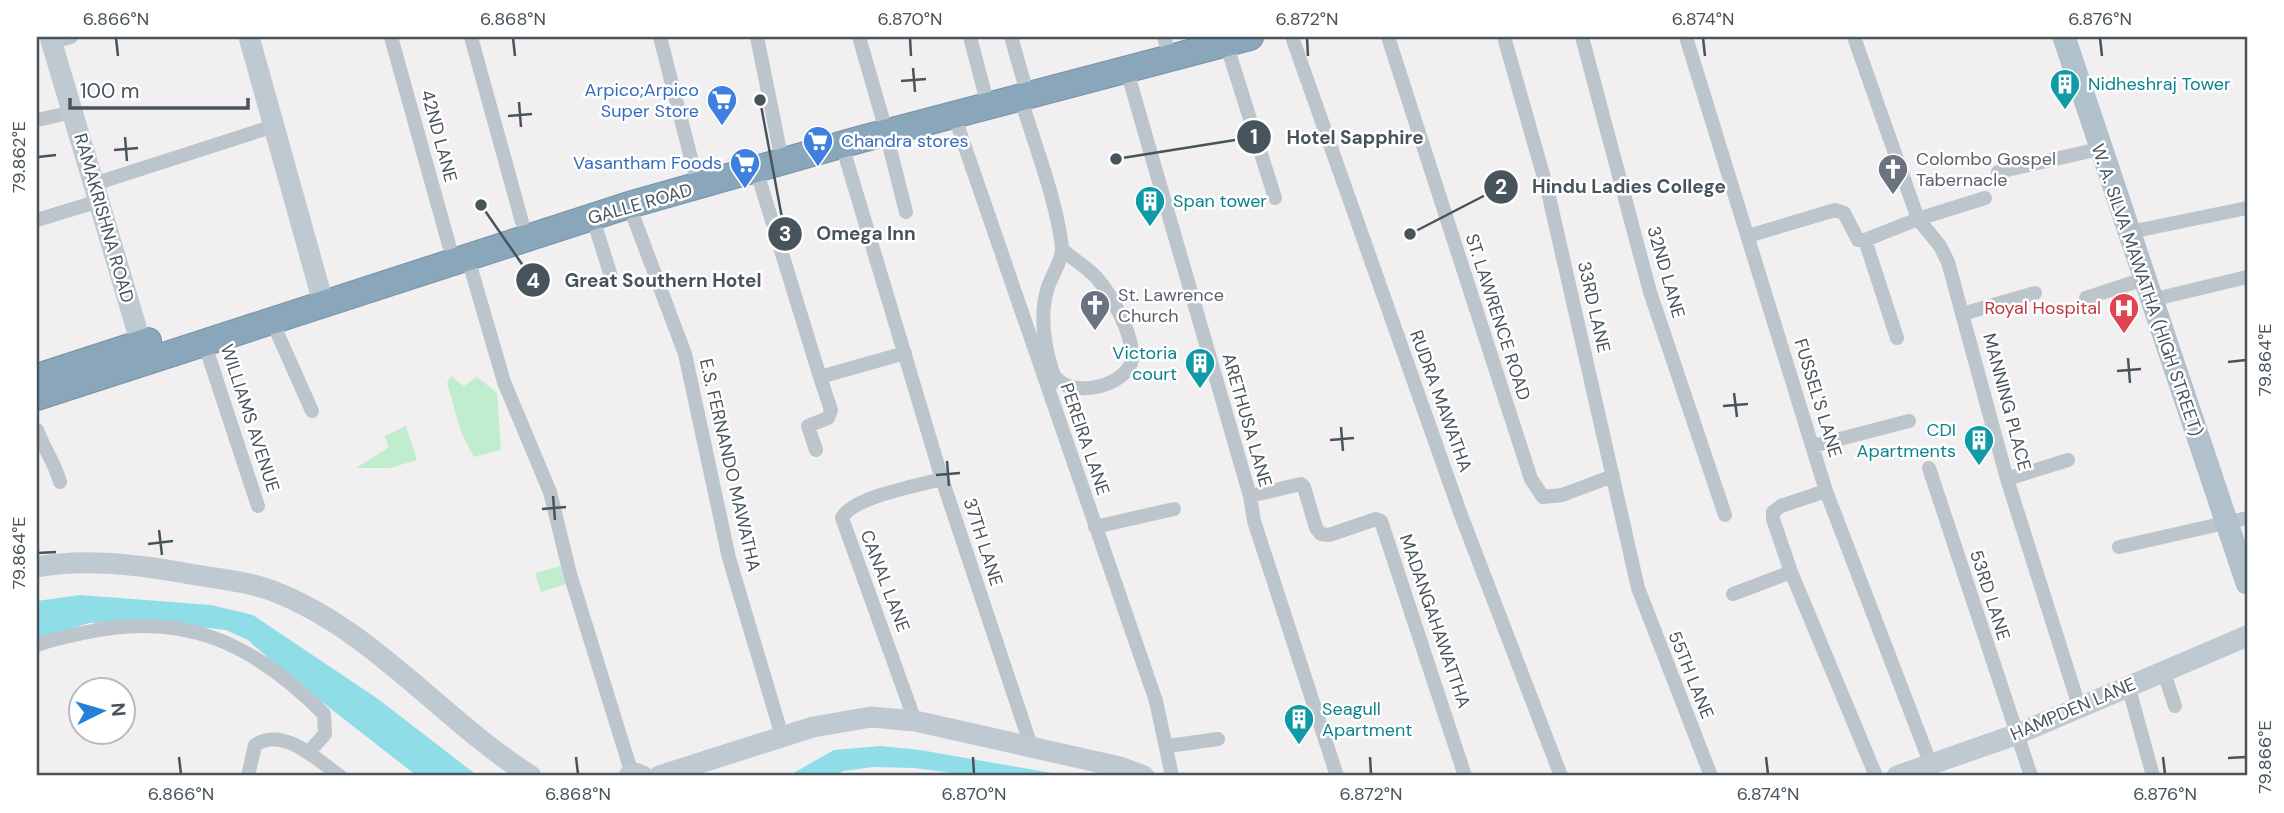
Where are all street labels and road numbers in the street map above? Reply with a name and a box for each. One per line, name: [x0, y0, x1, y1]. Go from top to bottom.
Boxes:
street label: 42ND LANE: [415, 87, 463, 185]
street label: RAMAKRISHNA ROAD: [68, 131, 140, 305]
street label: W. A. SILVA MAWATHA (HIGH STREET): [2086, 141, 2208, 439]
street label: GALLE ROAD: [585, 178, 695, 230]
street label: 32ND LANE: [1641, 223, 1691, 321]
street label: ST. LAWRENCE ROAD: [1460, 231, 1536, 403]
street label: 33RD LANE: [1572, 259, 1616, 355]
street label: RUDRA MAWATHA: [1404, 327, 1478, 475]
street label: MANNING PLACE: [1977, 331, 2037, 473]
street label: FUSSEL'S LANE: [1789, 336, 1847, 460]
street label: WILLIAMS AVENUE: [215, 341, 285, 495]
street label: ARETHUSA LANE: [1216, 350, 1278, 490]
street label: E.S. FERNANDO MAWATHA: [694, 356, 766, 574]
street label: PEREIRA LANE: [1055, 380, 1115, 498]
street label: 37TH LANE: [958, 495, 1008, 589]
street label: CANAL LANE: [855, 527, 915, 635]
street label: MADANGAHAWATTHA: [1394, 531, 1476, 711]
street label: 53RD LANE: [1964, 547, 2016, 643]
street label: 55TH LANE: [1662, 627, 1720, 723]
street label: HAMPDEN LANE: [2007, 672, 2139, 746]

